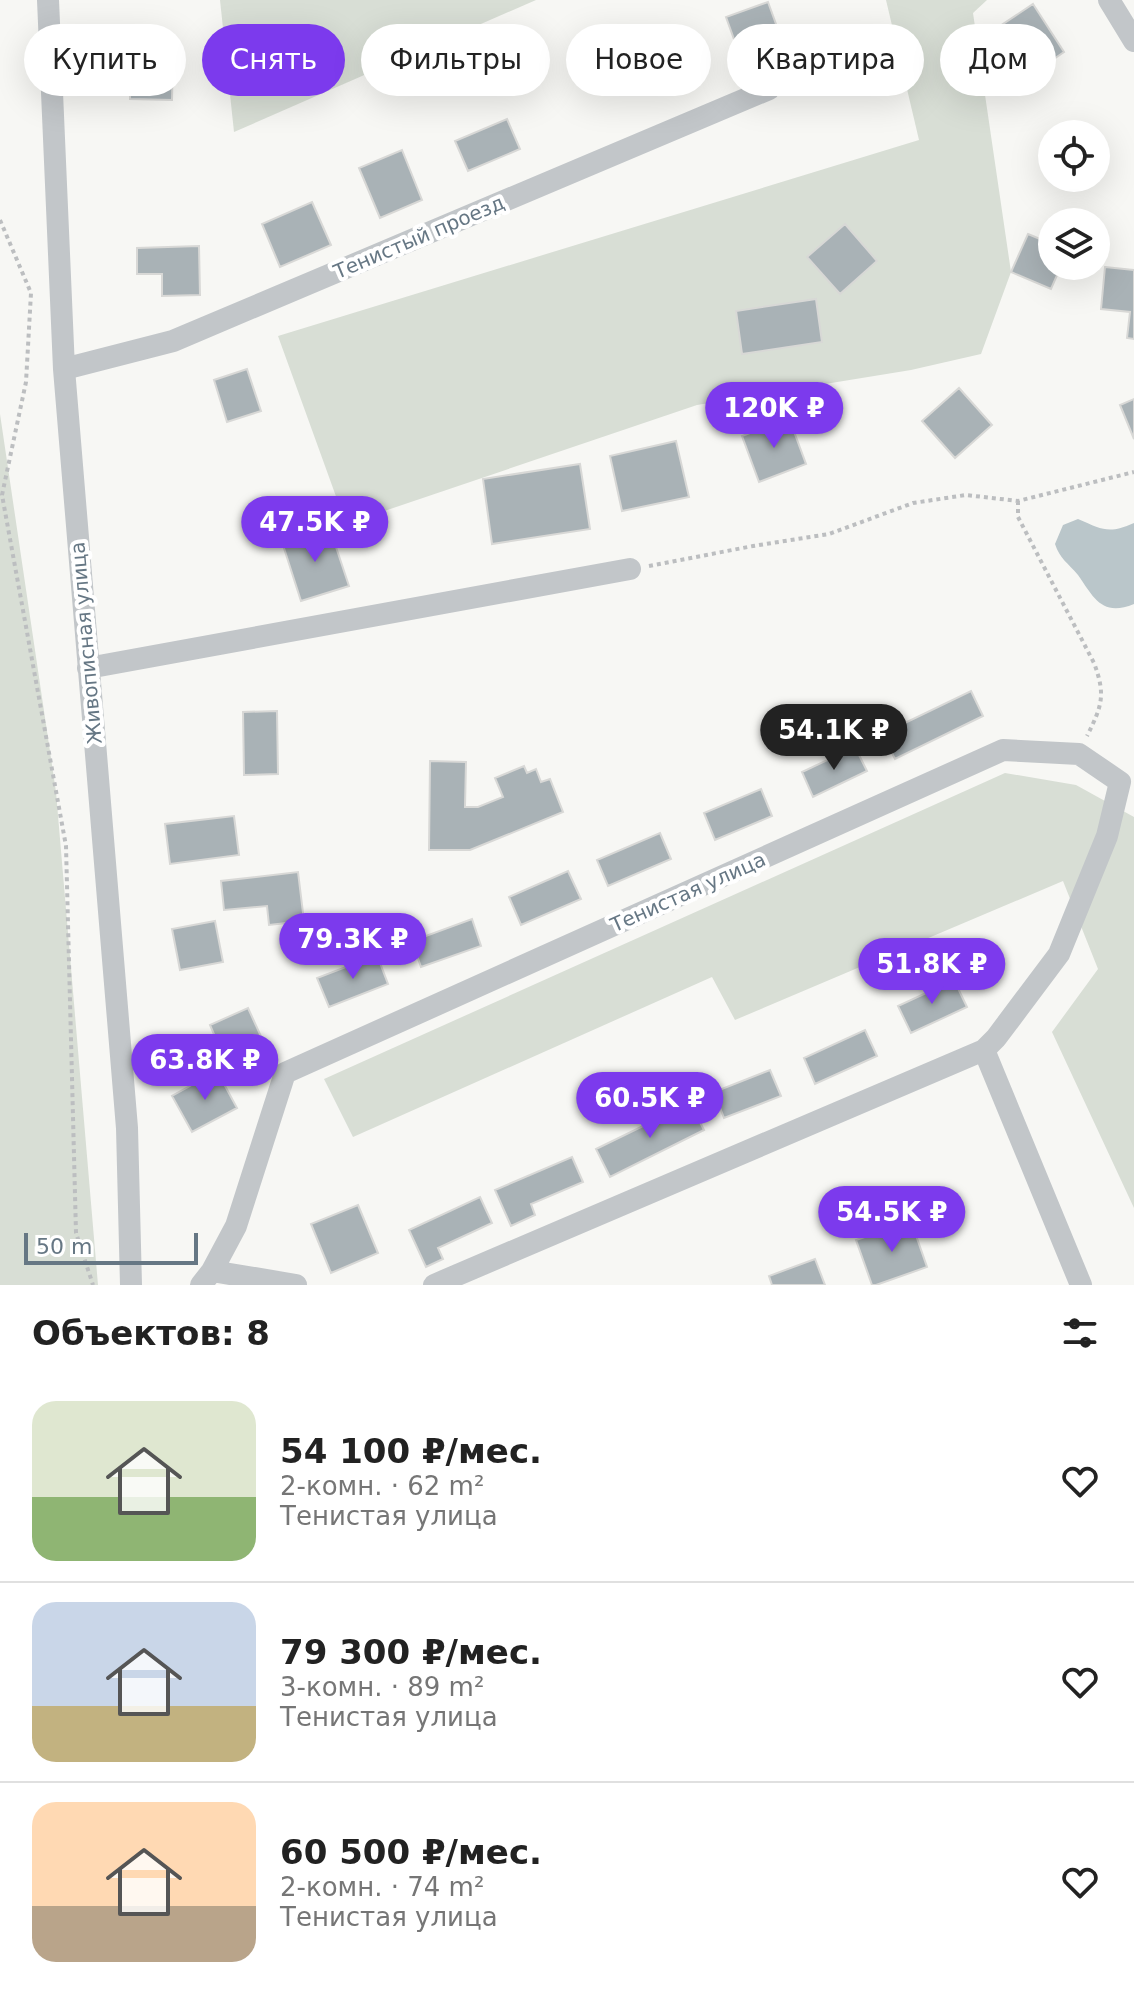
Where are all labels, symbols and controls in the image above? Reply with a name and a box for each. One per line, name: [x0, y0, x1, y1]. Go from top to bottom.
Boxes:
chip: Купить: [24, 24, 186, 96]
chip: Снять: [202, 24, 345, 96]
chip: Фильтры: [361, 24, 550, 96]
chip: Новое: [566, 24, 711, 96]
chip: Квартира: [727, 24, 924, 96]
chip: Дом: [940, 24, 1056, 96]
map controls: [1038, 120, 1110, 280]
button: locate: [1038, 120, 1110, 192]
street label: Тенистый проезд: [329, 190, 508, 284]
button: layers: [1038, 208, 1110, 280]
pin: 120K ₽: [709, 382, 839, 450]
text: 120K ₽: [723, 393, 825, 423]
pin: 47.5K ₽: [241, 496, 389, 564]
text: 47.5K ₽: [259, 507, 371, 537]
street label: Живописная улица: [65, 541, 107, 745]
pin: 54.1K ₽: [760, 704, 908, 772]
text: 54.1K ₽: [778, 715, 890, 745]
street label: Тенистая улица: [606, 847, 769, 937]
pin: 79.3K ₽: [279, 913, 427, 981]
text: 79.3K ₽: [297, 924, 409, 954]
pin: 51.8K ₽: [858, 938, 1006, 1006]
text: 51.8K ₽: [876, 949, 988, 979]
pin: 63.8K ₽: [131, 1034, 279, 1102]
text: 63.8K ₽: [149, 1045, 261, 1075]
pin: 60.5K ₽: [576, 1072, 724, 1140]
text: 60.5K ₽: [594, 1083, 706, 1113]
pin: 54.5K ₽: [818, 1186, 966, 1254]
text: 54.5K ₽: [836, 1197, 948, 1227]
scale bar: [24, 1229, 198, 1265]
text: 50 m: [36, 1234, 92, 1259]
icon: filters: [1058, 1311, 1102, 1355]
text: Объектов: 8: [32, 1313, 270, 1353]
text: 54 100 ₽/мес.: [280, 1431, 542, 1471]
icon: home: [96, 1433, 192, 1529]
icon: heart: [1058, 1459, 1102, 1503]
text: 2-комн. · 62 m²: [280, 1471, 484, 1501]
text: Тенистая улица: [280, 1501, 498, 1531]
text: 79 300 ₽/мес.: [280, 1632, 542, 1672]
icon: home: [96, 1634, 192, 1730]
icon: heart: [1058, 1660, 1102, 1704]
text: 3-комн. · 89 m²: [280, 1672, 484, 1702]
text: Тенистая улица: [280, 1702, 498, 1732]
text: 60 500 ₽/мес.: [280, 1832, 542, 1872]
icon: home: [96, 1834, 192, 1930]
icon: heart: [1058, 1860, 1102, 1904]
text: 2-комн. · 74 m²: [280, 1872, 484, 1902]
text: Тенистая улица: [280, 1902, 498, 1932]

